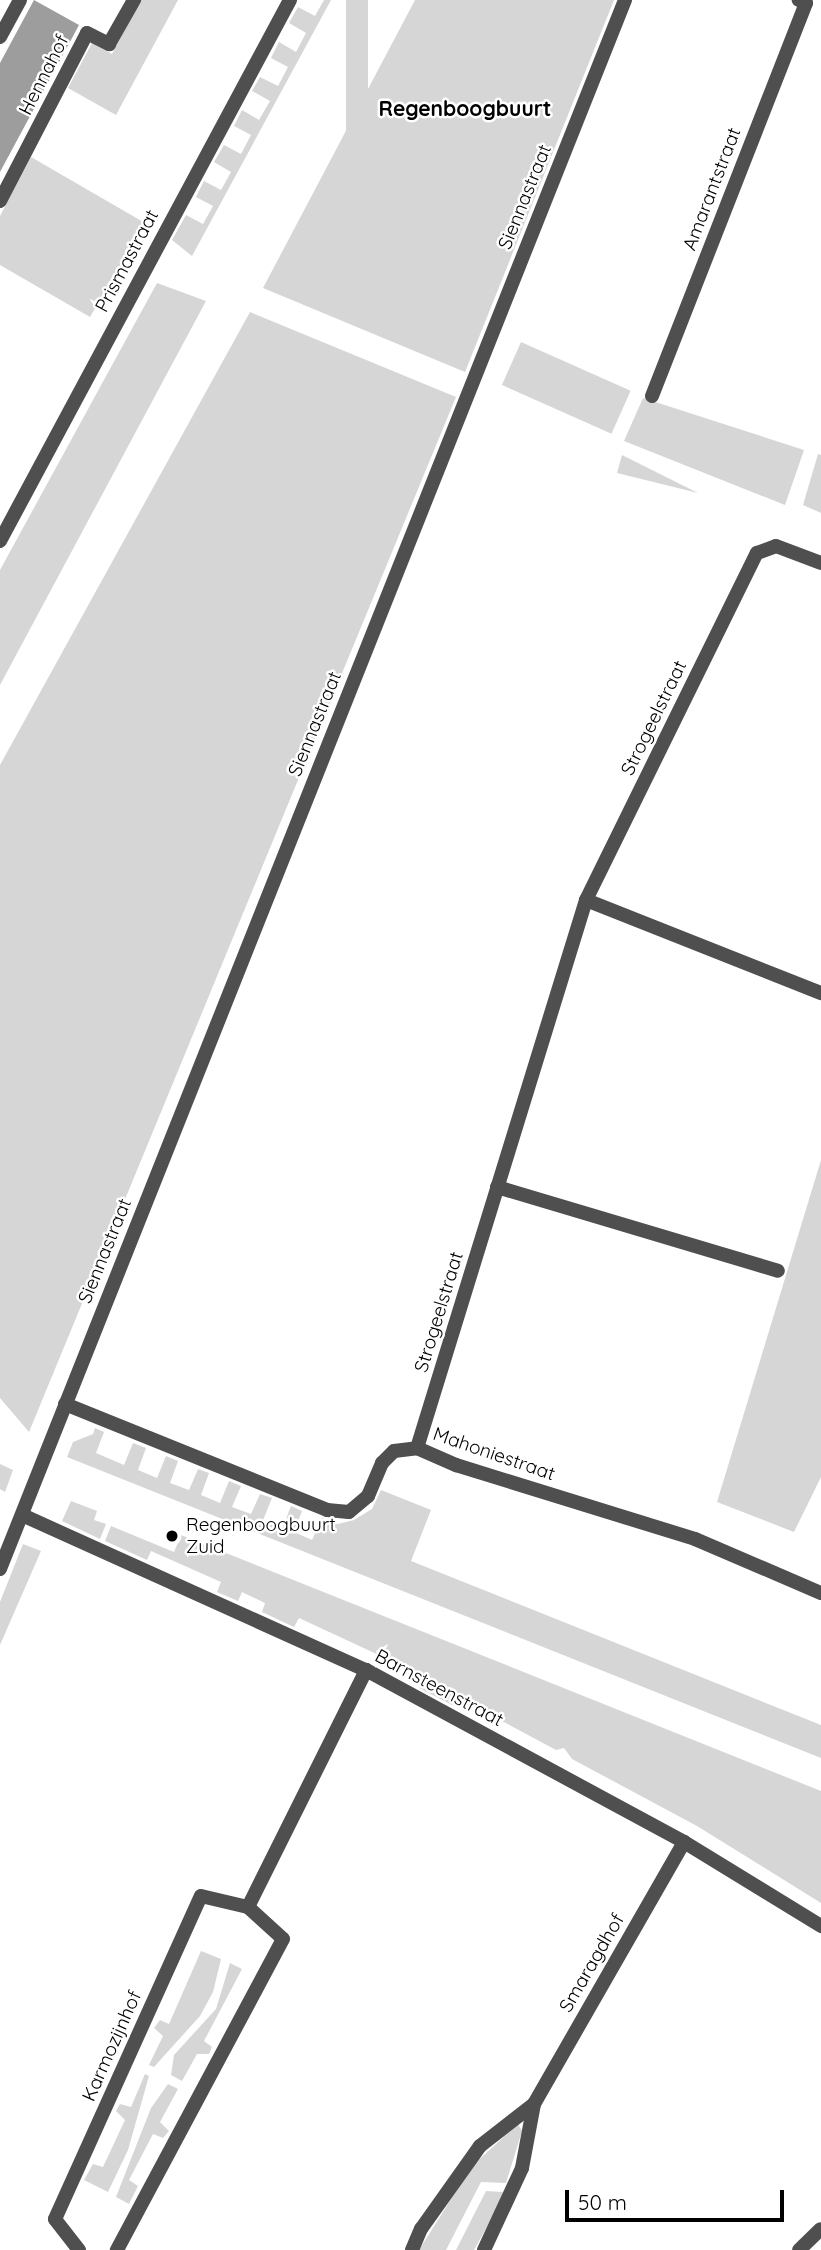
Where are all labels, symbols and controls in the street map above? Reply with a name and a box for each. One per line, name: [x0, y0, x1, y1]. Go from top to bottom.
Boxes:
street label: Hennahof: [14, 31, 74, 119]
district label: Regenboogbuurt: [379, 95, 551, 121]
street label: Amarantstraat: [678, 124, 746, 254]
street label: Siennastraat: [494, 141, 556, 253]
street label: Prismastraat: [91, 206, 163, 316]
street label: Strogeelstraat: [616, 657, 692, 779]
street label: Siennastraat: [284, 668, 346, 780]
street label: Siennastraat: [74, 1195, 136, 1307]
street label: Strogeelstraat: [410, 1249, 468, 1375]
street label: Mahoniestraat: [430, 1422, 558, 1486]
place label: Regenboogbuurt Zuid: [186, 1514, 336, 1558]
marker: Regenboogbuurt Zuid: [164, 1528, 180, 1544]
street label: Barnsteenstraat: [371, 1645, 507, 1731]
street label: Smaragdhof: [555, 1910, 629, 2016]
street label: Karmozijnhof: [77, 1987, 147, 2105]
scale bar: [569, 2176, 788, 2220]
text: 50 m: [578, 2189, 627, 2215]

